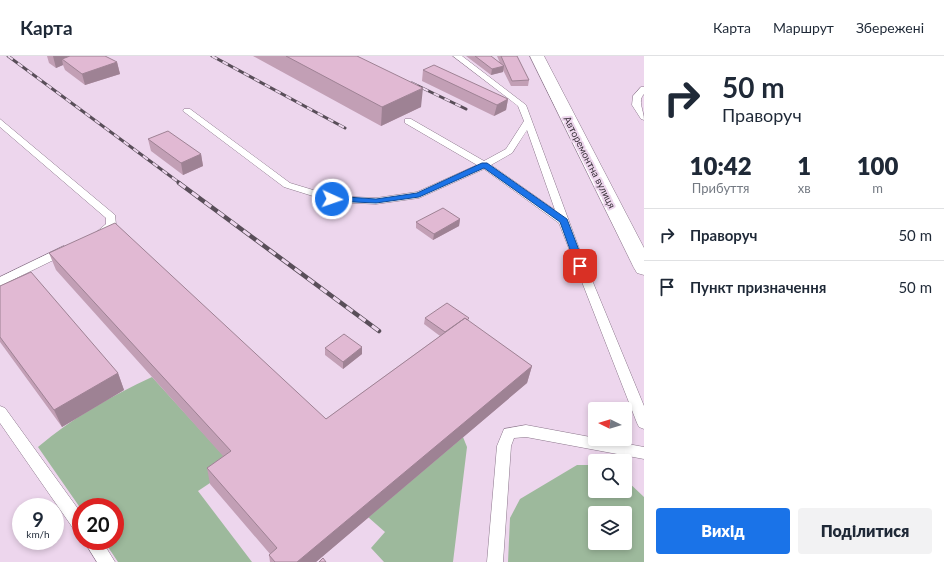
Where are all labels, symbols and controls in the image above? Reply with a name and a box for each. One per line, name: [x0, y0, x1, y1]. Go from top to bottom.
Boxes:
text: Карта: [20, 16, 73, 39]
text: Карта: [713, 19, 751, 36]
text: Маршрут: [773, 19, 834, 36]
text: Збережені: [856, 19, 924, 36]
text: 50 m: [722, 70, 785, 104]
icon: right: [656, 72, 708, 124]
text: Праворуч: [722, 104, 802, 126]
street label: Авторемонтна вулиця: [562, 114, 618, 210]
text: 10:42: [690, 151, 752, 180]
text: 1: [797, 151, 811, 180]
text: 100: [857, 151, 898, 180]
position arrow: [311, 178, 353, 220]
text: Прибуття: [692, 180, 749, 196]
text: хв: [798, 180, 811, 196]
text: m: [872, 180, 883, 196]
icon: right: [656, 224, 678, 246]
text: Праворуч: [690, 226, 757, 244]
text: 50 m: [898, 226, 932, 244]
pin: [563, 249, 597, 283]
icon: arrive: [569, 255, 591, 277]
icon: arrive: [656, 276, 678, 298]
text: Пункт призначення: [690, 278, 826, 296]
text: 50 m: [898, 278, 932, 296]
north arrow: [588, 402, 632, 446]
map controls: [588, 402, 632, 550]
button: search: [588, 454, 632, 498]
speed limit sign: 20: [72, 498, 124, 550]
button: layers: [588, 506, 632, 550]
text: 9: [32, 507, 44, 531]
button: Вихід: [656, 508, 790, 554]
button: Поділитися: [798, 508, 932, 554]
text: km/h: [26, 528, 50, 540]

